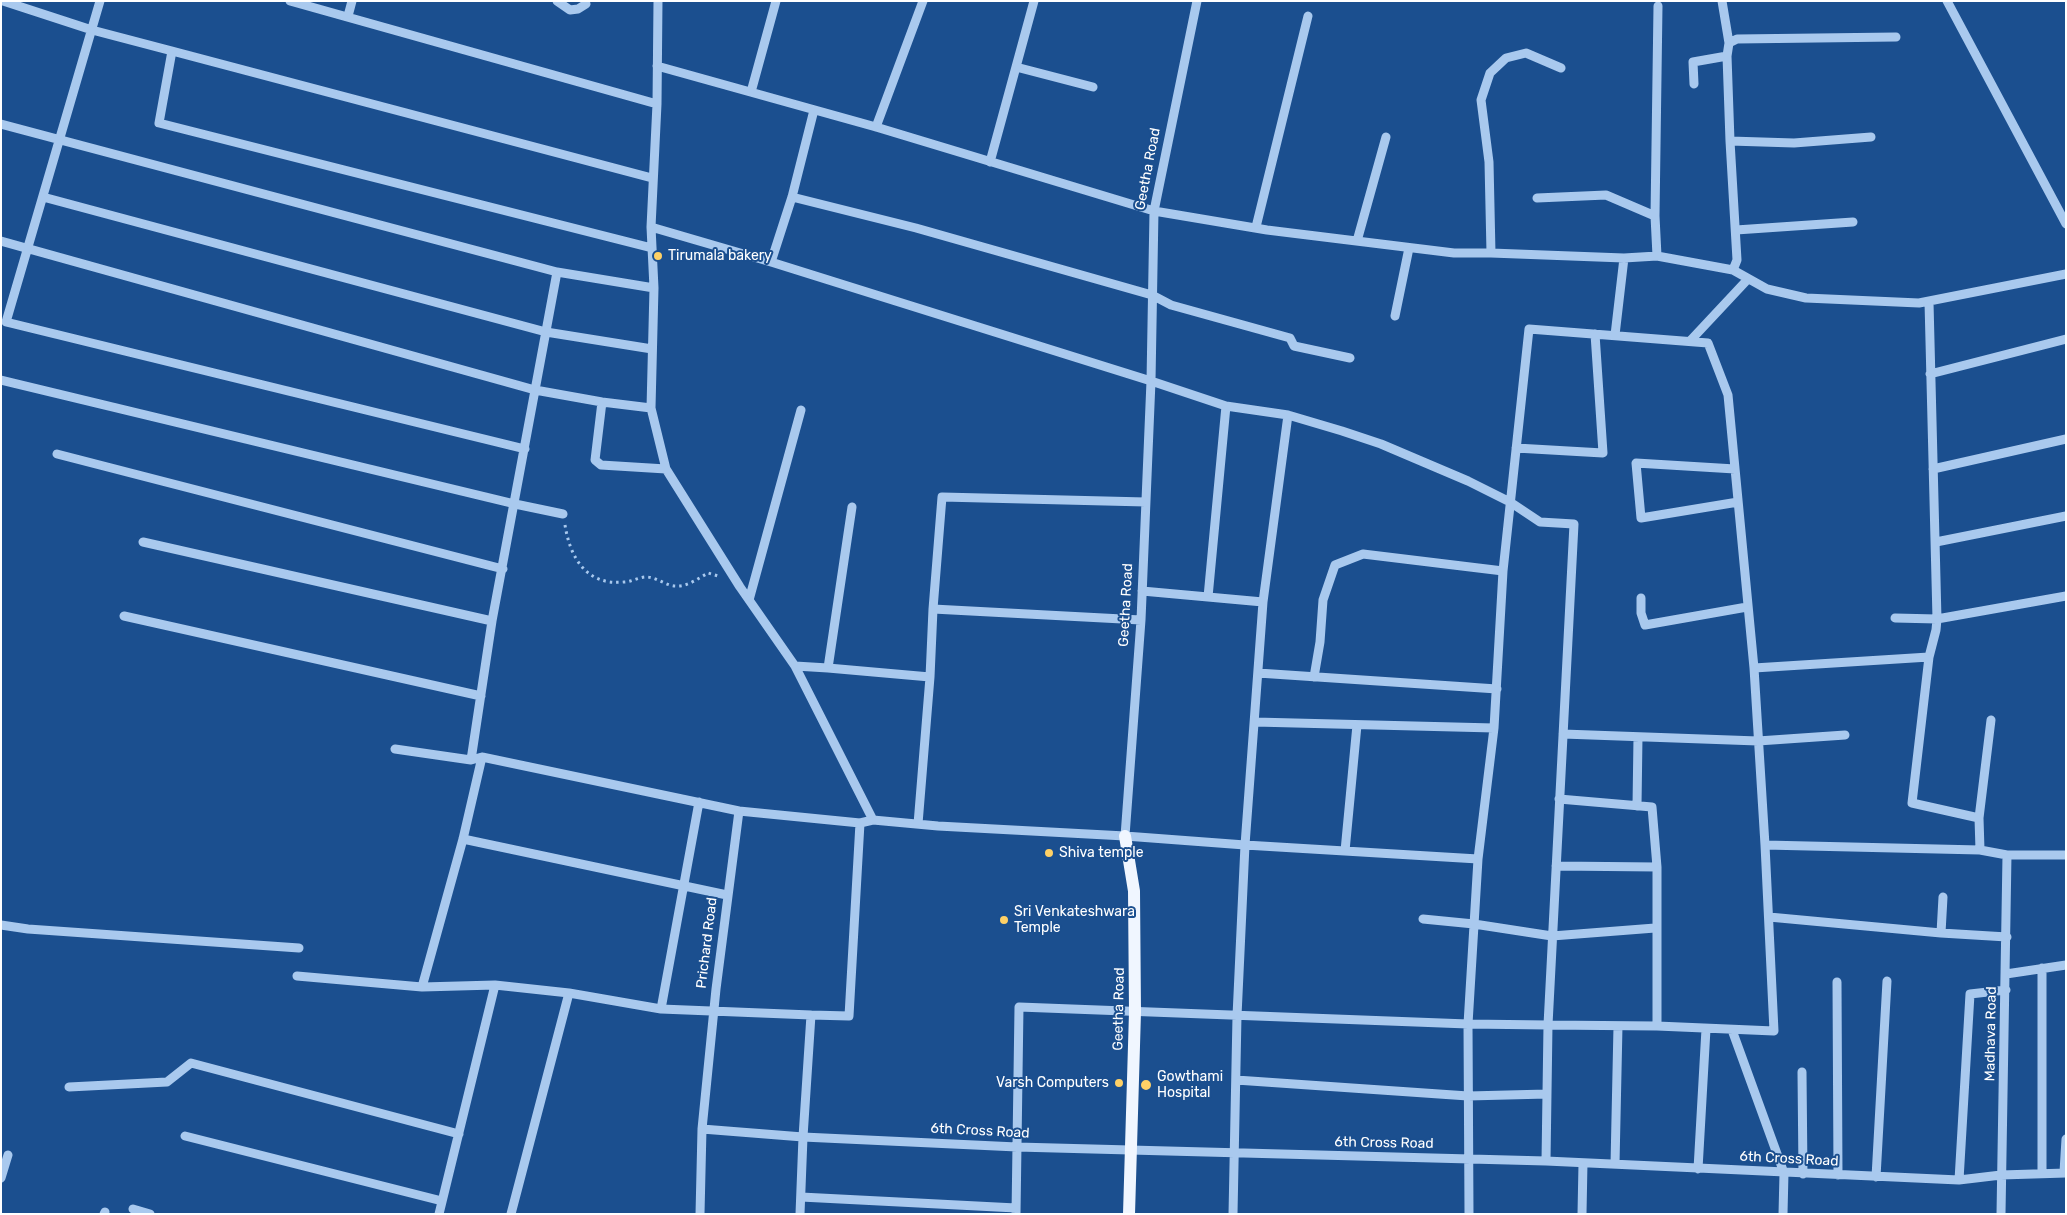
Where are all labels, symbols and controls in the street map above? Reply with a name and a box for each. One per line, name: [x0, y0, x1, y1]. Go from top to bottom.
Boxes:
street label: Geetha Road: [1132, 126, 1164, 212]
place label: Tirumala bakery: [668, 248, 772, 264]
marker: Tirumala bakery: [652, 250, 664, 262]
street label: Geetha Road: [1115, 563, 1137, 647]
place label: Shiva temple: [1059, 845, 1144, 861]
marker: Shiva temple: [1043, 847, 1055, 859]
street label: Prichard Road: [693, 896, 721, 990]
place label: Sri Venkateshwara Temple: [1014, 904, 1135, 936]
marker: Sri Venkateshwara Temple: [998, 914, 1010, 926]
street label: Geetha Road: [1110, 967, 1128, 1051]
street label: Madhava Road: [1982, 986, 2000, 1082]
place label: Gowthami Hospital: [1157, 1069, 1223, 1102]
place label: Varsh Computers: [996, 1075, 1109, 1091]
marker: Varsh Computers: [1113, 1077, 1125, 1089]
marker: Gowthami Hospital: [1139, 1078, 1153, 1092]
street label: 6th Cross Road: [930, 1120, 1030, 1142]
street label: 6th Cross Road: [1334, 1134, 1434, 1152]
street label: 6th Cross Road: [1739, 1148, 1839, 1170]

